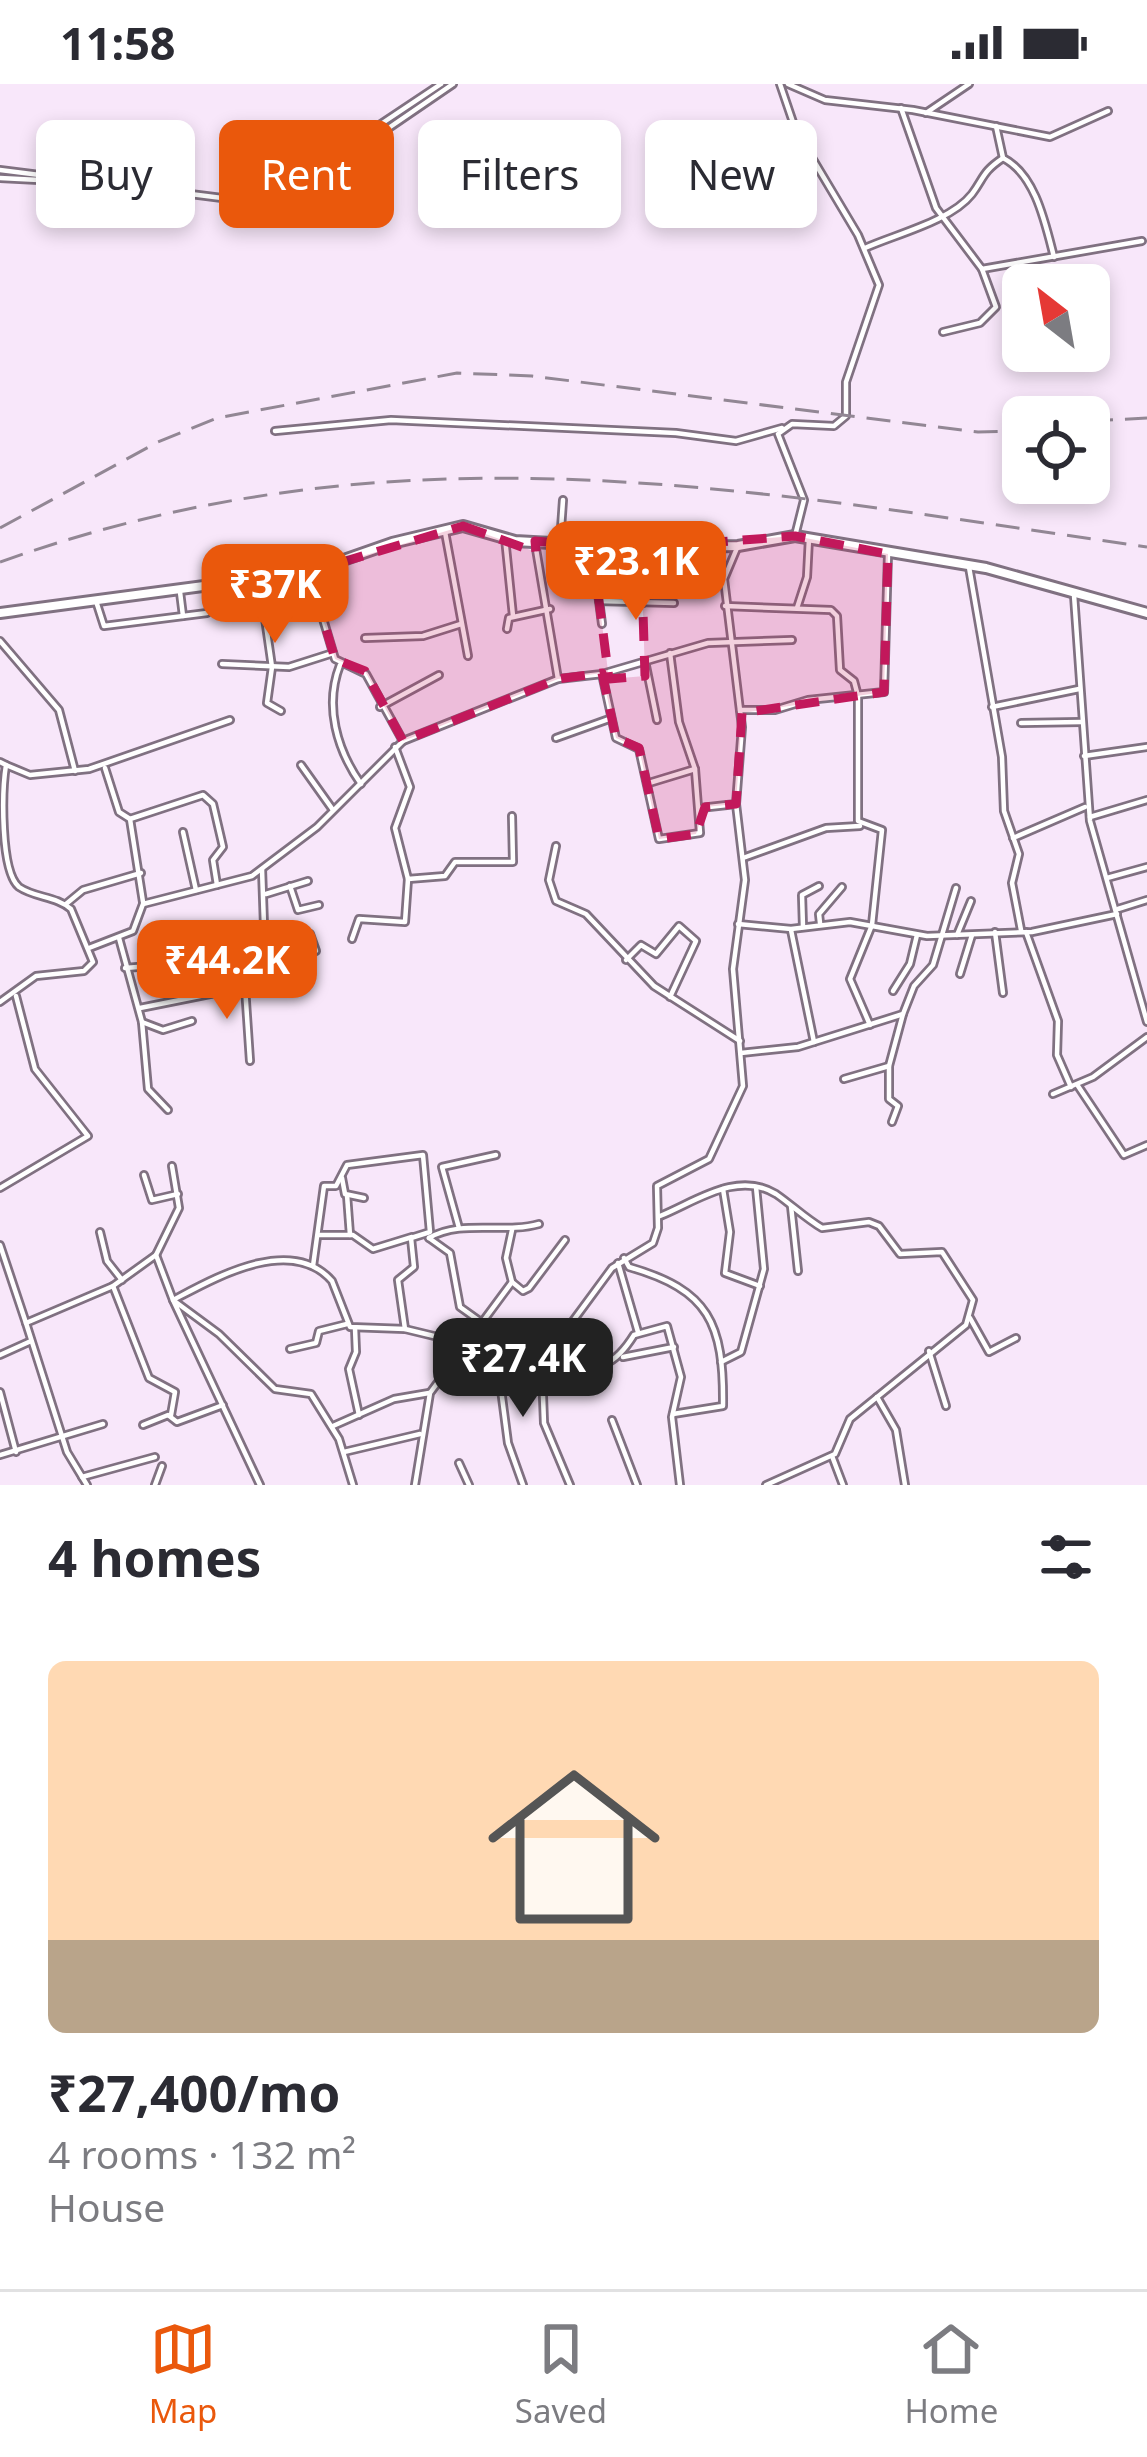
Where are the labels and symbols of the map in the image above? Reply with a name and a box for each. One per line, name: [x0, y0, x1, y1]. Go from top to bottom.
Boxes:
north arrow: [1002, 264, 1110, 372]
pin: ₹23.1K: [538, 521, 734, 623]
pin: ₹37K: [204, 544, 346, 646]
pin: ₹44.2K: [129, 920, 325, 1022]
pin: ₹27.4K: [425, 1318, 621, 1420]

